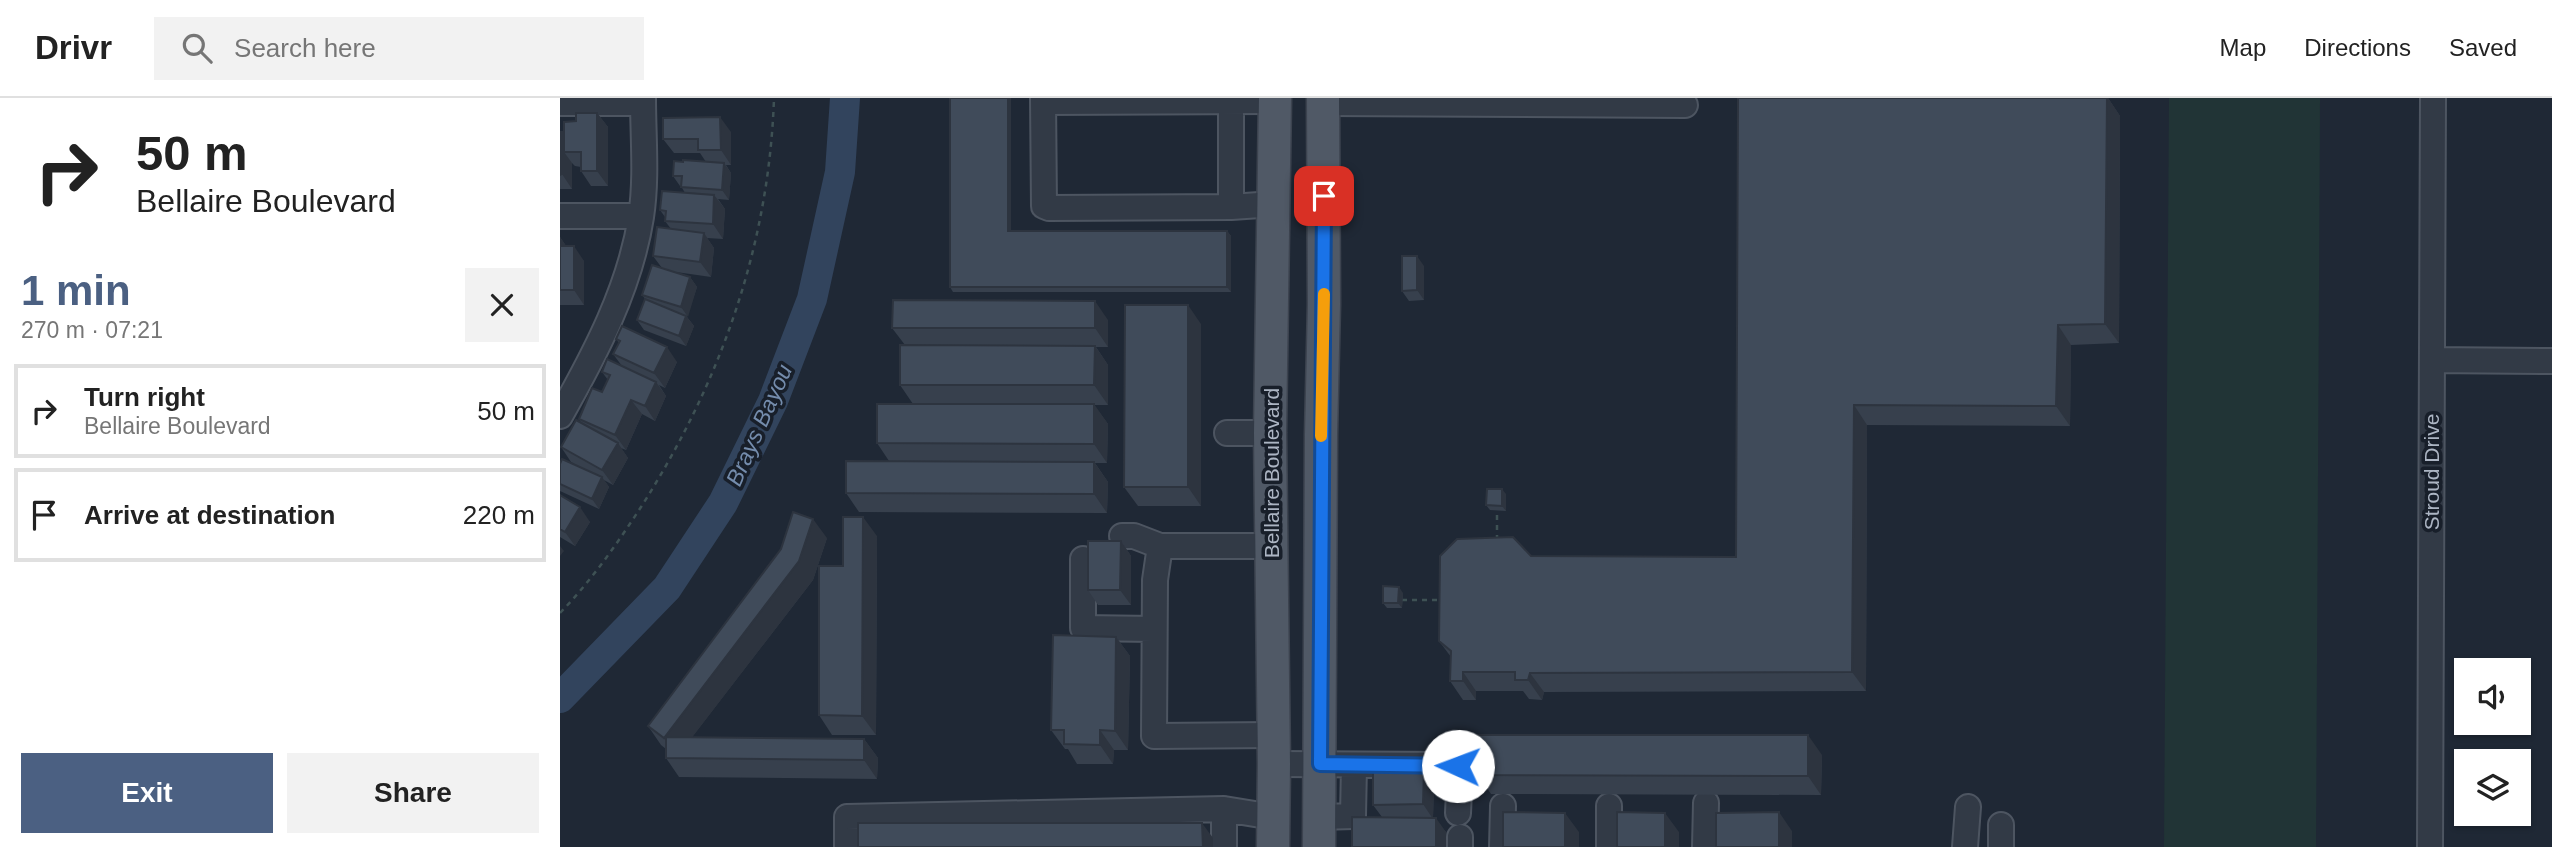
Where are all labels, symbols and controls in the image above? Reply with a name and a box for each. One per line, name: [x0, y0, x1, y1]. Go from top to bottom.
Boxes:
search box: [154, 17, 644, 80]
text: Drivr: [35, 29, 112, 66]
icon: search: [178, 29, 216, 67]
text: Search here: [234, 33, 376, 63]
text: Map: [2220, 34, 2266, 61]
text: Directions: [2304, 34, 2411, 61]
text: Saved: [2449, 34, 2517, 61]
icon: right: [21, 126, 112, 217]
text: 50 m: [136, 126, 248, 180]
pin: [1294, 166, 1354, 226]
icon: arrive: [1305, 177, 1343, 215]
text: Bellaire Boulevard: [136, 183, 396, 219]
text: 1 min: [21, 267, 131, 314]
button: close: [465, 268, 539, 342]
text: 270 m · 07:21: [21, 317, 163, 343]
water label: Brays Bayou: [721, 360, 797, 490]
text: Turn right: [84, 382, 205, 412]
street label: Bellaire Boulevard: [1260, 388, 1283, 558]
icon: right: [25, 392, 63, 430]
text: 50 m: [477, 396, 535, 426]
text: Bellaire Boulevard: [84, 413, 271, 439]
street label: Stroud Drive: [2420, 414, 2443, 530]
icon: arrive: [25, 496, 63, 534]
text: Arrive at destination: [84, 500, 335, 530]
text: 220 m: [463, 500, 535, 530]
map controls: [2454, 658, 2531, 826]
button: sound: [2454, 658, 2531, 735]
position arrow: [1421, 729, 1495, 803]
button: layers: [2454, 749, 2531, 826]
button: Exit: [21, 753, 273, 833]
button: Share: [287, 753, 539, 833]

